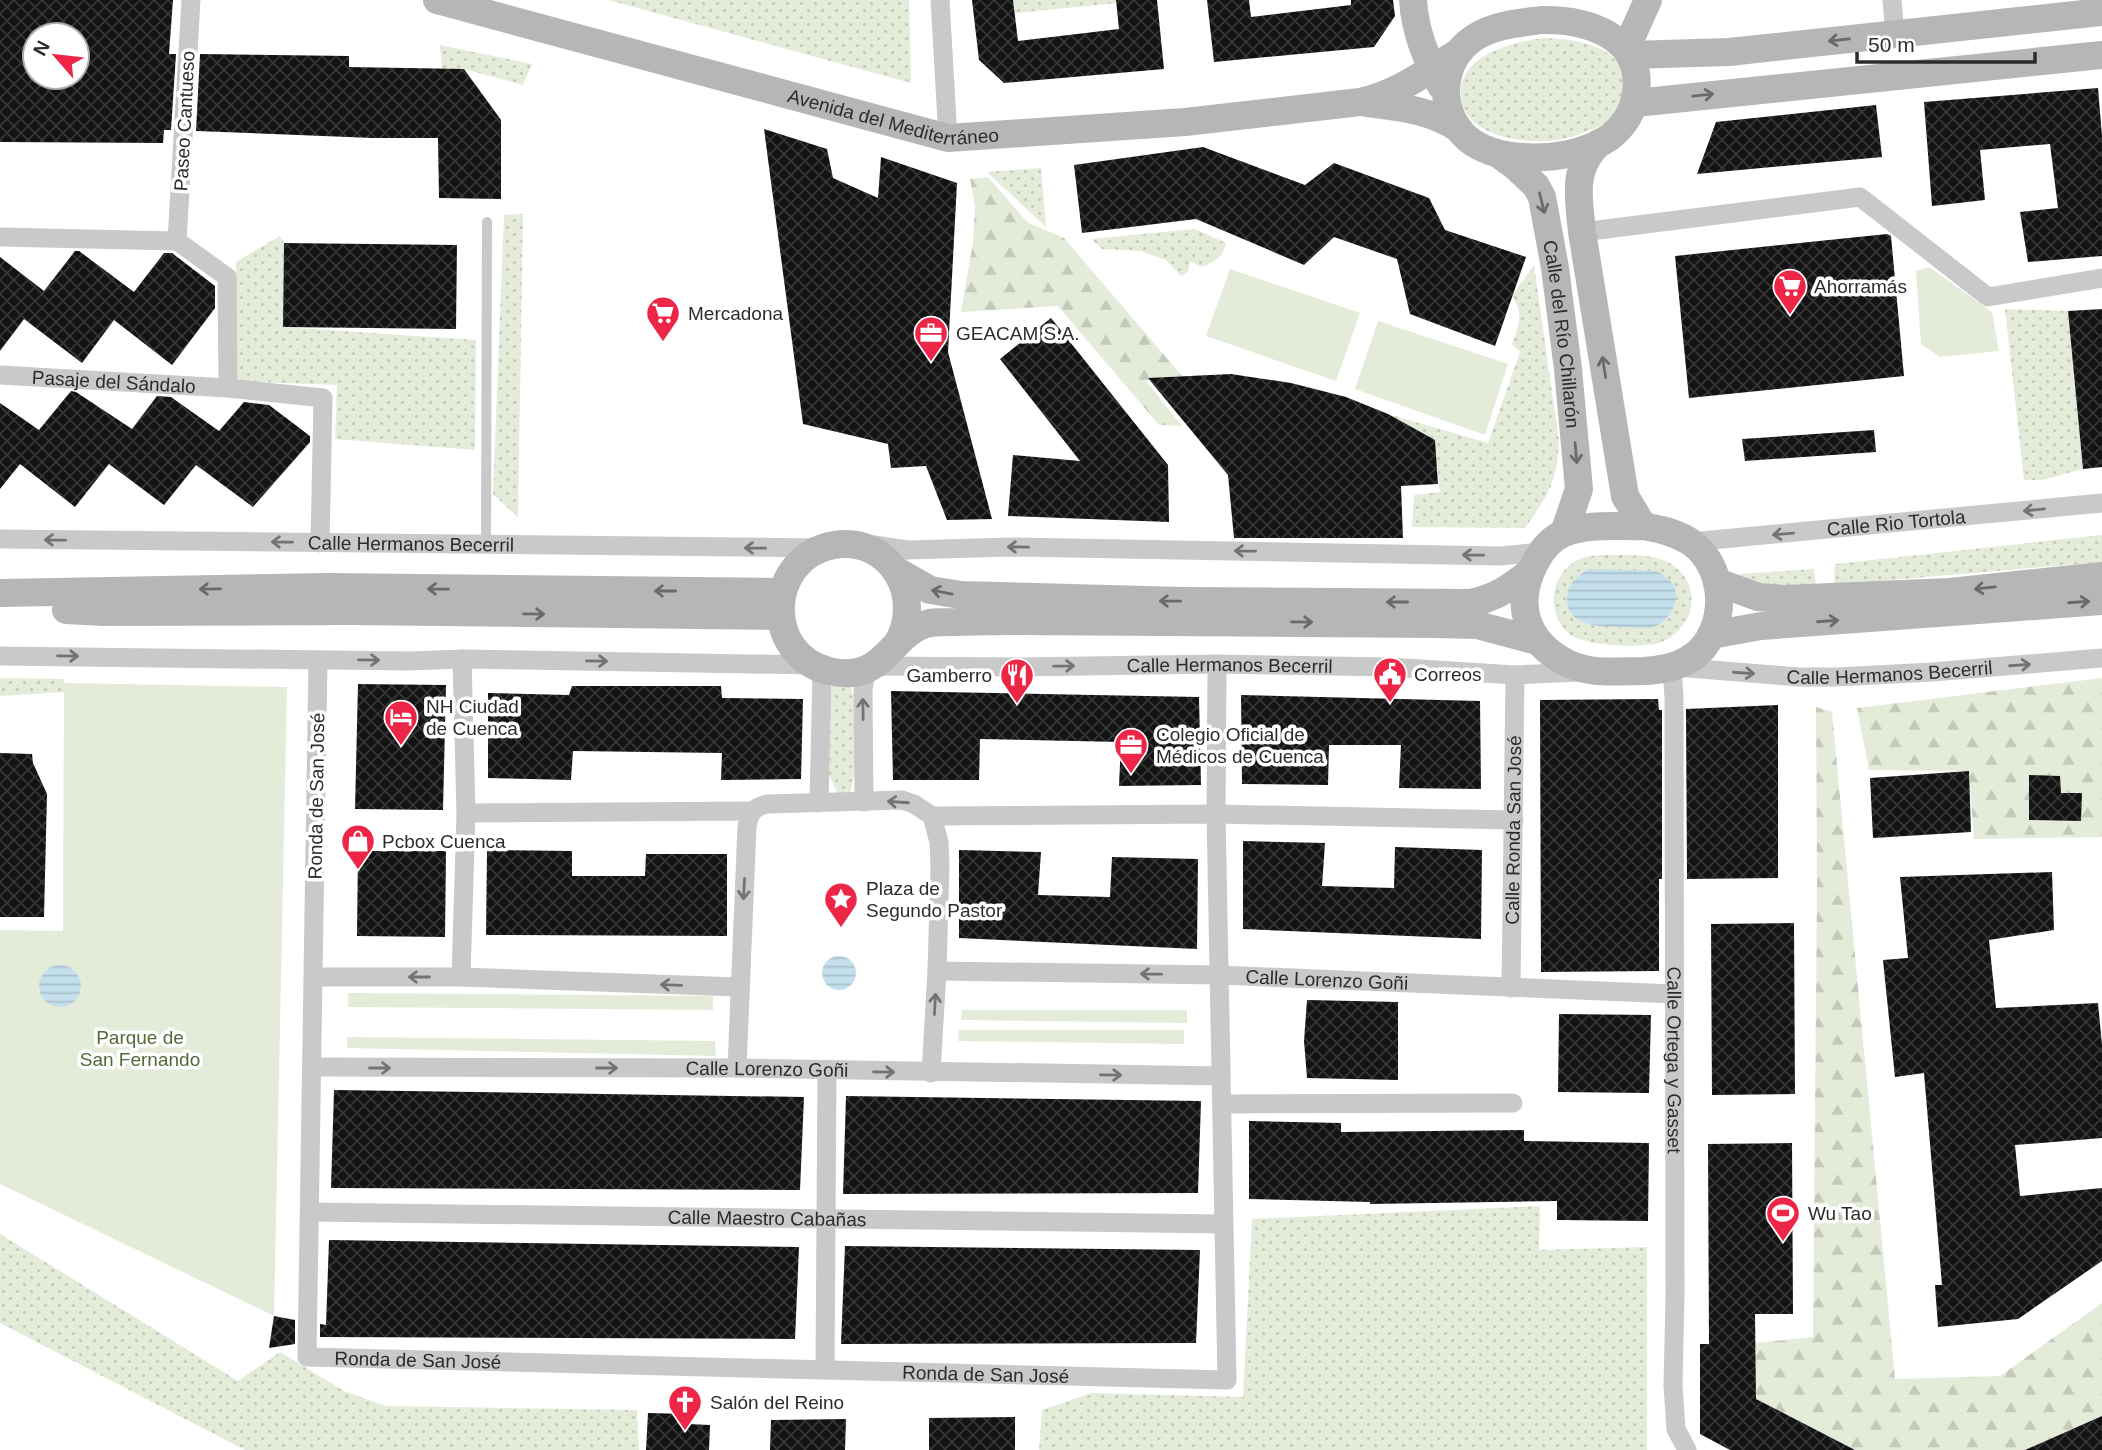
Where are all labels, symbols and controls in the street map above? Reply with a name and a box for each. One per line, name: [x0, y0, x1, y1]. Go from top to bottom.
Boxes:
north arrow: [21, 21, 91, 91]
scale bar: [1857, 21, 2036, 65]
text: 50 m: [1868, 33, 1915, 56]
one-way arrow: [1828, 34, 1851, 47]
text: N: [29, 37, 54, 59]
street label: Paseo Cantueso: [170, 50, 199, 192]
street label: Avenida del Mediterráneo: [785, 85, 1000, 149]
one-way arrow: [1691, 89, 1713, 102]
one-way arrow: [1536, 192, 1549, 214]
street label: Calle del Río Chillarón: [1539, 239, 1583, 429]
supermarket icon: Ahorramás: [1771, 267, 1809, 316]
place label: Ahorramás: [1814, 276, 1907, 297]
supermarket icon: Mercadona: [644, 294, 682, 343]
place label: Mercadona: [688, 303, 783, 324]
office icon: GEACAM S.A.: [912, 314, 950, 363]
place label: GEACAM S.A.: [956, 323, 1080, 344]
one-way arrow: [1597, 356, 1610, 379]
street label: Pasaje del Sándalo: [31, 367, 196, 397]
one-way arrow: [1569, 441, 1582, 464]
one-way arrow: [2023, 504, 2046, 517]
street label: Calle Rio Tortola: [1826, 506, 1967, 540]
one-way arrow: [1772, 528, 1795, 541]
street label: Calle Hermanos Becerril: [308, 532, 514, 556]
one-way arrow: [43, 533, 66, 547]
one-way arrow: [271, 536, 294, 549]
one-way arrow: [743, 541, 766, 555]
one-way arrow: [1006, 541, 1029, 554]
one-way arrow: [1234, 544, 1257, 558]
one-way arrow: [1461, 548, 1484, 562]
one-way arrow: [426, 582, 449, 595]
one-way arrow: [1975, 582, 1997, 595]
one-way arrow: [199, 583, 222, 596]
one-way arrow: [654, 584, 677, 598]
one-way arrow: [931, 585, 954, 598]
one-way arrow: [1158, 594, 1181, 607]
one-way arrow: [1386, 595, 1409, 609]
one-way arrow: [2067, 595, 2090, 608]
one-way arrow: [522, 607, 545, 621]
one-way arrow: [1816, 614, 1838, 627]
one-way arrow: [1290, 615, 1313, 629]
one-way arrow: [56, 649, 79, 663]
one-way arrow: [357, 653, 380, 667]
one-way arrow: [585, 654, 608, 668]
street label: Calle Hermanos Becerril: [1126, 654, 1333, 677]
public building icon: Correos: [1371, 655, 1409, 704]
restaurant icon: Gamberro: [998, 656, 1036, 705]
street label: Calle Hermanos Becerril: [1786, 657, 1993, 688]
one-way arrow: [2008, 658, 2031, 671]
one-way arrow: [1053, 659, 1076, 673]
place label: Correos: [1414, 664, 1482, 685]
place label: Gamberro: [906, 665, 992, 686]
one-way arrow: [1732, 667, 1755, 680]
place label: NH Ciudad de Cuenca: [426, 696, 519, 739]
hotel icon: NH Ciudad de Cuenca: [382, 698, 420, 747]
one-way arrow: [856, 698, 870, 721]
street label: Ronda de San José: [305, 712, 328, 880]
place label: Colegio Oficial de Médicos de Cuenca: [1156, 724, 1324, 767]
office icon: Colegio Oficial de Médicos de Cuenca: [1112, 726, 1150, 775]
street label: Calle Ronda San José: [1502, 735, 1525, 925]
one-way arrow: [887, 795, 910, 808]
shop icon: Pcbox Cuenca: [339, 822, 377, 871]
place label: Pcbox Cuenca: [382, 831, 506, 852]
one-way arrow: [737, 877, 750, 900]
place label: Plaza de Segundo Pastor: [866, 878, 1003, 921]
place icon: Plaza de Segundo Pastor: [822, 880, 860, 929]
street label: Calle Lorenzo Goñi: [1245, 966, 1409, 994]
street label: Calle Ortega y Gasset: [1663, 966, 1685, 1154]
one-way arrow: [1140, 967, 1163, 981]
one-way arrow: [408, 970, 431, 984]
one-way arrow: [660, 978, 683, 991]
one-way arrow: [929, 994, 942, 1016]
park label: Parque de San Fernando: [80, 1027, 200, 1070]
street label: Calle Lorenzo Goñi: [686, 1058, 849, 1081]
one-way arrow: [368, 1061, 391, 1074]
one-way arrow: [596, 1061, 619, 1075]
one-way arrow: [872, 1065, 895, 1079]
one-way arrow: [1100, 1068, 1123, 1081]
sports icon: Wu Tao: [1764, 1194, 1802, 1243]
place label: Wu Tao: [1808, 1203, 1872, 1224]
street label: Calle Maestro Cabañas: [667, 1207, 866, 1230]
street label: Ronda de San José: [334, 1348, 502, 1373]
street label: Ronda de San José: [902, 1362, 1069, 1387]
church icon: Salón del Reino: [666, 1383, 704, 1432]
place label: Salón del Reino: [710, 1392, 844, 1413]

